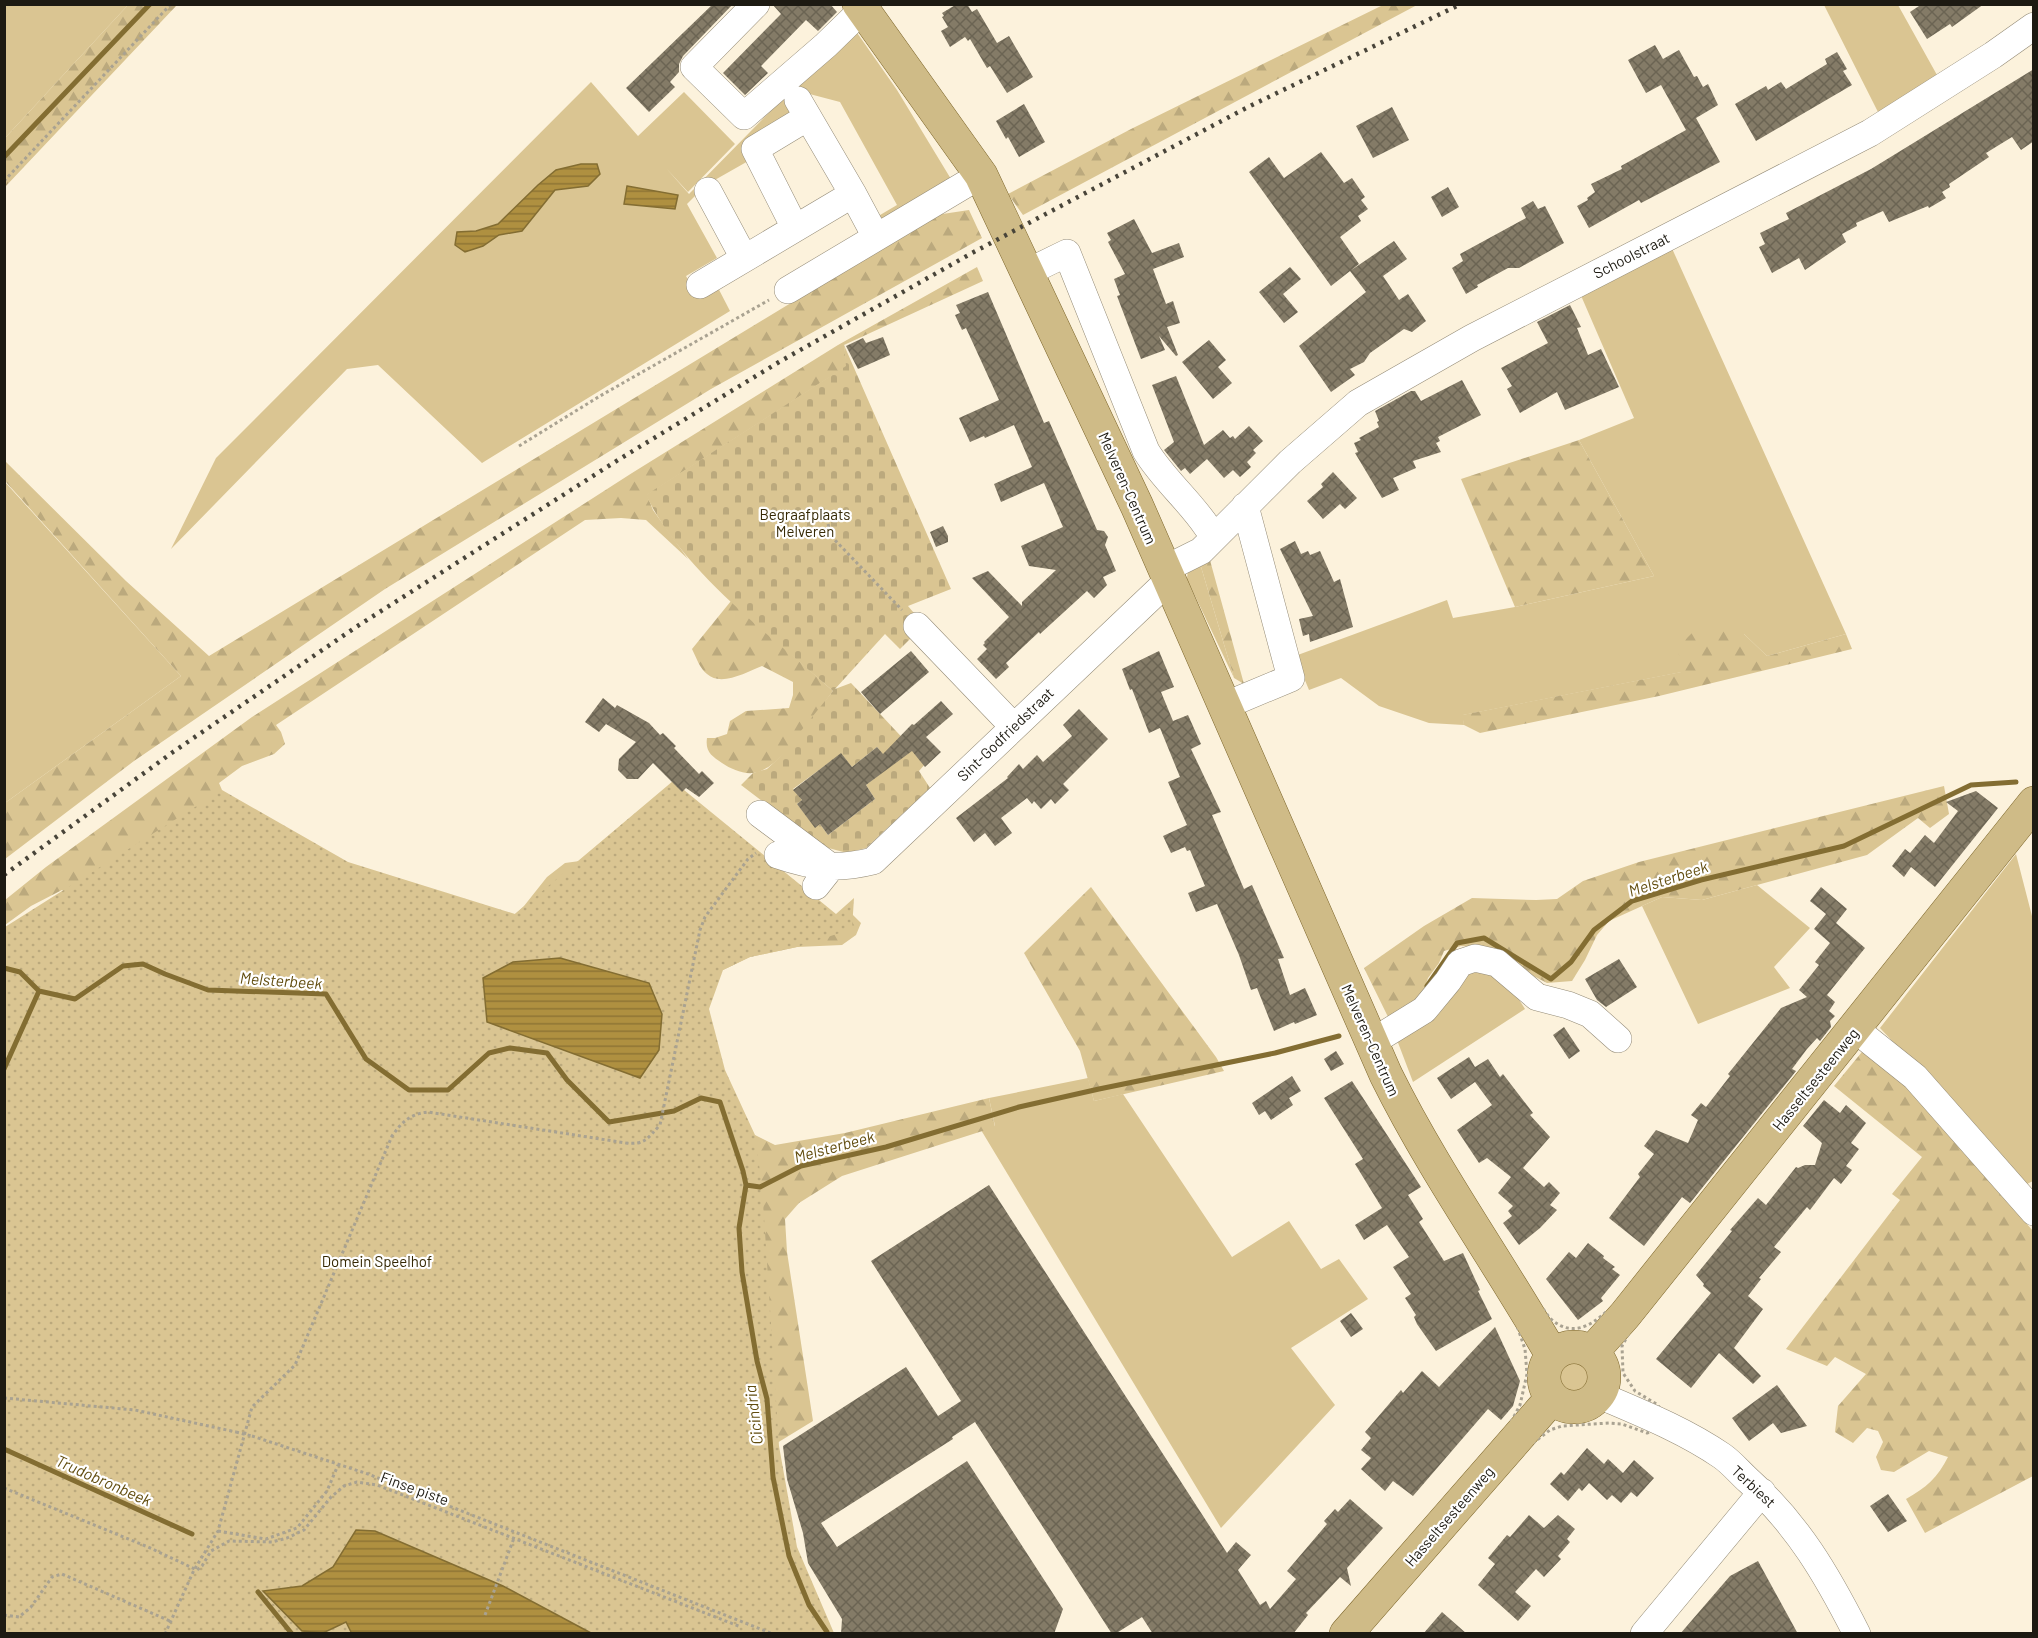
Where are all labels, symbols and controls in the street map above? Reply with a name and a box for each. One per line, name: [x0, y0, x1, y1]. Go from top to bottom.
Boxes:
street label: Schoolstraat: [1590, 228, 1672, 282]
street label: Melveren-Centrum: [1095, 429, 1161, 547]
park label: Begraafplaats Melveren: [759, 505, 851, 540]
street label: Sint-Godfriedstraat: [953, 683, 1057, 785]
water label: Melsterbeek: [1626, 856, 1710, 900]
water label: Melsterbeek: [239, 968, 323, 992]
street label: Melveren-Centrum: [1338, 981, 1404, 1099]
street label: Hasseltsesteenweg: [1768, 1024, 1862, 1134]
water label: Melsterbeek: [792, 1126, 876, 1166]
park label: Domein Speelhof: [322, 1252, 432, 1270]
water label: Cicindria: [740, 1384, 766, 1446]
water label: Trudobronbeek: [53, 1450, 155, 1510]
street label: Terbiest: [1728, 1461, 1780, 1511]
street label: Hasseltsesteenweg: [1401, 1462, 1497, 1570]
street label: Finse piste: [378, 1467, 452, 1509]

